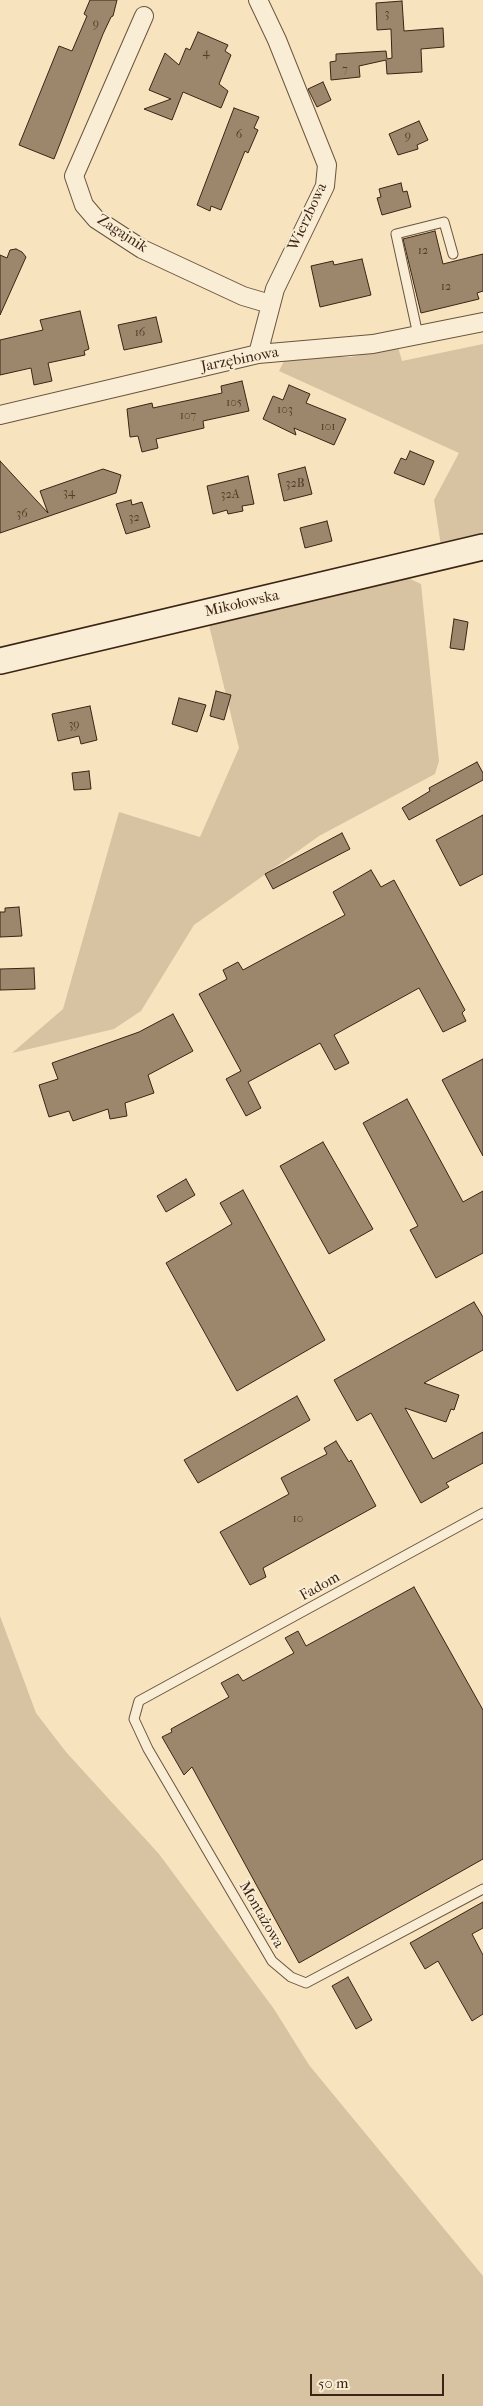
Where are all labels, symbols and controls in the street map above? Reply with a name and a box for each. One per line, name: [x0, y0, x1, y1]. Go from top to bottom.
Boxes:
house number: 3: [385, 7, 389, 21]
house number: 9: [93, 17, 99, 31]
house number: 4: [202, 46, 210, 60]
house number: 7: [342, 63, 348, 77]
house number: 6: [236, 128, 242, 142]
house number: 9: [405, 129, 411, 143]
street label: Wierzbowa: [285, 180, 331, 254]
street label: Zagajnik: [93, 211, 151, 257]
house number: 12: [418, 244, 428, 258]
house number: 12: [441, 280, 451, 294]
house number: 16: [135, 326, 145, 340]
street label: Jarzębinowa: [200, 344, 280, 376]
house number: 105: [226, 396, 242, 410]
house number: 103: [277, 403, 293, 417]
house number: 107: [180, 409, 196, 423]
house number: 101: [320, 420, 336, 434]
house number: 32B: [286, 477, 304, 491]
house number: 34: [63, 486, 75, 500]
house number: 32A: [221, 488, 239, 502]
house number: 36: [16, 507, 28, 521]
house number: 32: [128, 511, 140, 525]
street label: Mikołowska: [203, 587, 281, 621]
house number: 39: [68, 718, 80, 732]
house number: 10: [293, 1512, 303, 1526]
street label: Fadom: [297, 1569, 343, 1605]
street label: Montażowa: [235, 1879, 287, 1951]
scale bar: [313, 2364, 447, 2396]
text: 50 m: [318, 2374, 348, 2392]

